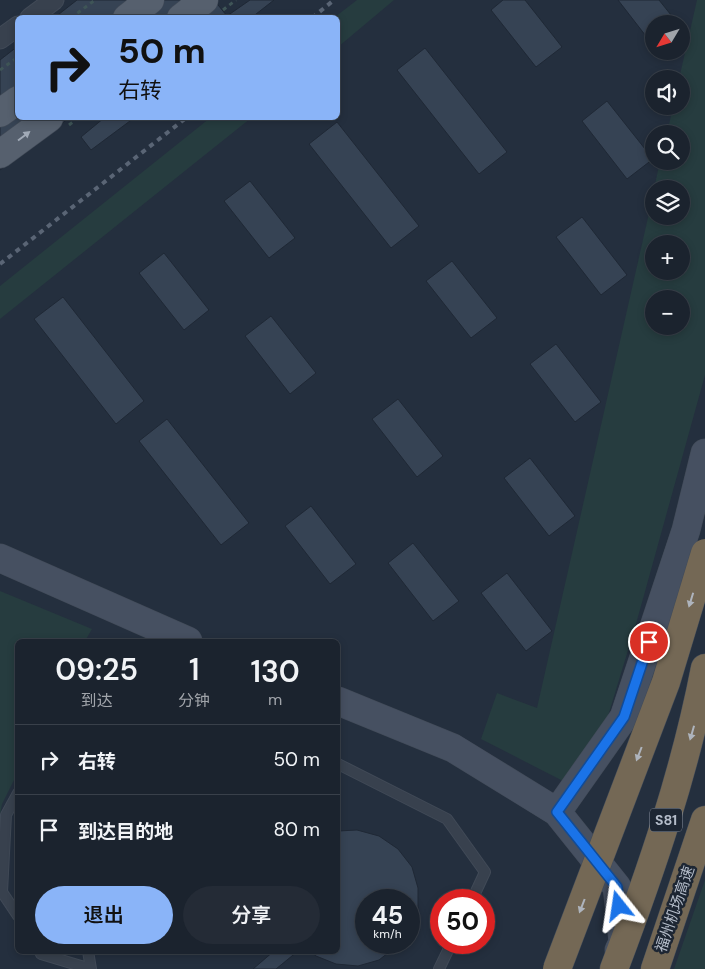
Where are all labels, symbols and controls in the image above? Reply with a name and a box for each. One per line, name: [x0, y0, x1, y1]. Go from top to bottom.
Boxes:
north arrow: [645, 15, 690, 60]
map controls: [645, 15, 690, 335]
text: 50 m: [118, 28, 206, 74]
icon: right: [35, 35, 100, 100]
button: sound: [645, 70, 690, 115]
text: 右转: [118, 76, 162, 105]
button: search: [645, 125, 690, 170]
one-way arrow: [17, 131, 31, 141]
button: layers: [645, 180, 690, 225]
button: +: [645, 235, 690, 280]
button: −: [645, 290, 690, 335]
one-way arrow: [686, 593, 694, 608]
pin: [628, 621, 670, 663]
icon: arrive: [635, 628, 663, 656]
text: 09:25: [55, 650, 138, 689]
text: 1: [189, 650, 200, 689]
text: 130: [250, 652, 300, 691]
text: m: [268, 689, 282, 710]
text: 到达: [81, 690, 113, 711]
text: 分钟: [178, 690, 210, 711]
one-way arrow: [687, 726, 695, 741]
icon: right: [35, 746, 63, 774]
text: 50 m: [273, 747, 320, 772]
one-way arrow: [635, 747, 643, 762]
text: 右转: [78, 749, 116, 774]
road number: S81: [650, 808, 682, 832]
icon: arrive: [35, 816, 63, 844]
text: 80 m: [273, 817, 320, 842]
text: 到达目的地: [78, 819, 173, 844]
street label: 福州机场高速: [651, 863, 699, 955]
position arrow: [592, 879, 644, 931]
button: 退出: [35, 886, 173, 944]
button: 分享: [183, 886, 320, 944]
speed limit sign: 50: [430, 889, 495, 954]
text: 45: [372, 899, 403, 932]
one-way arrow: [578, 899, 586, 914]
text: km/h: [373, 926, 402, 942]

